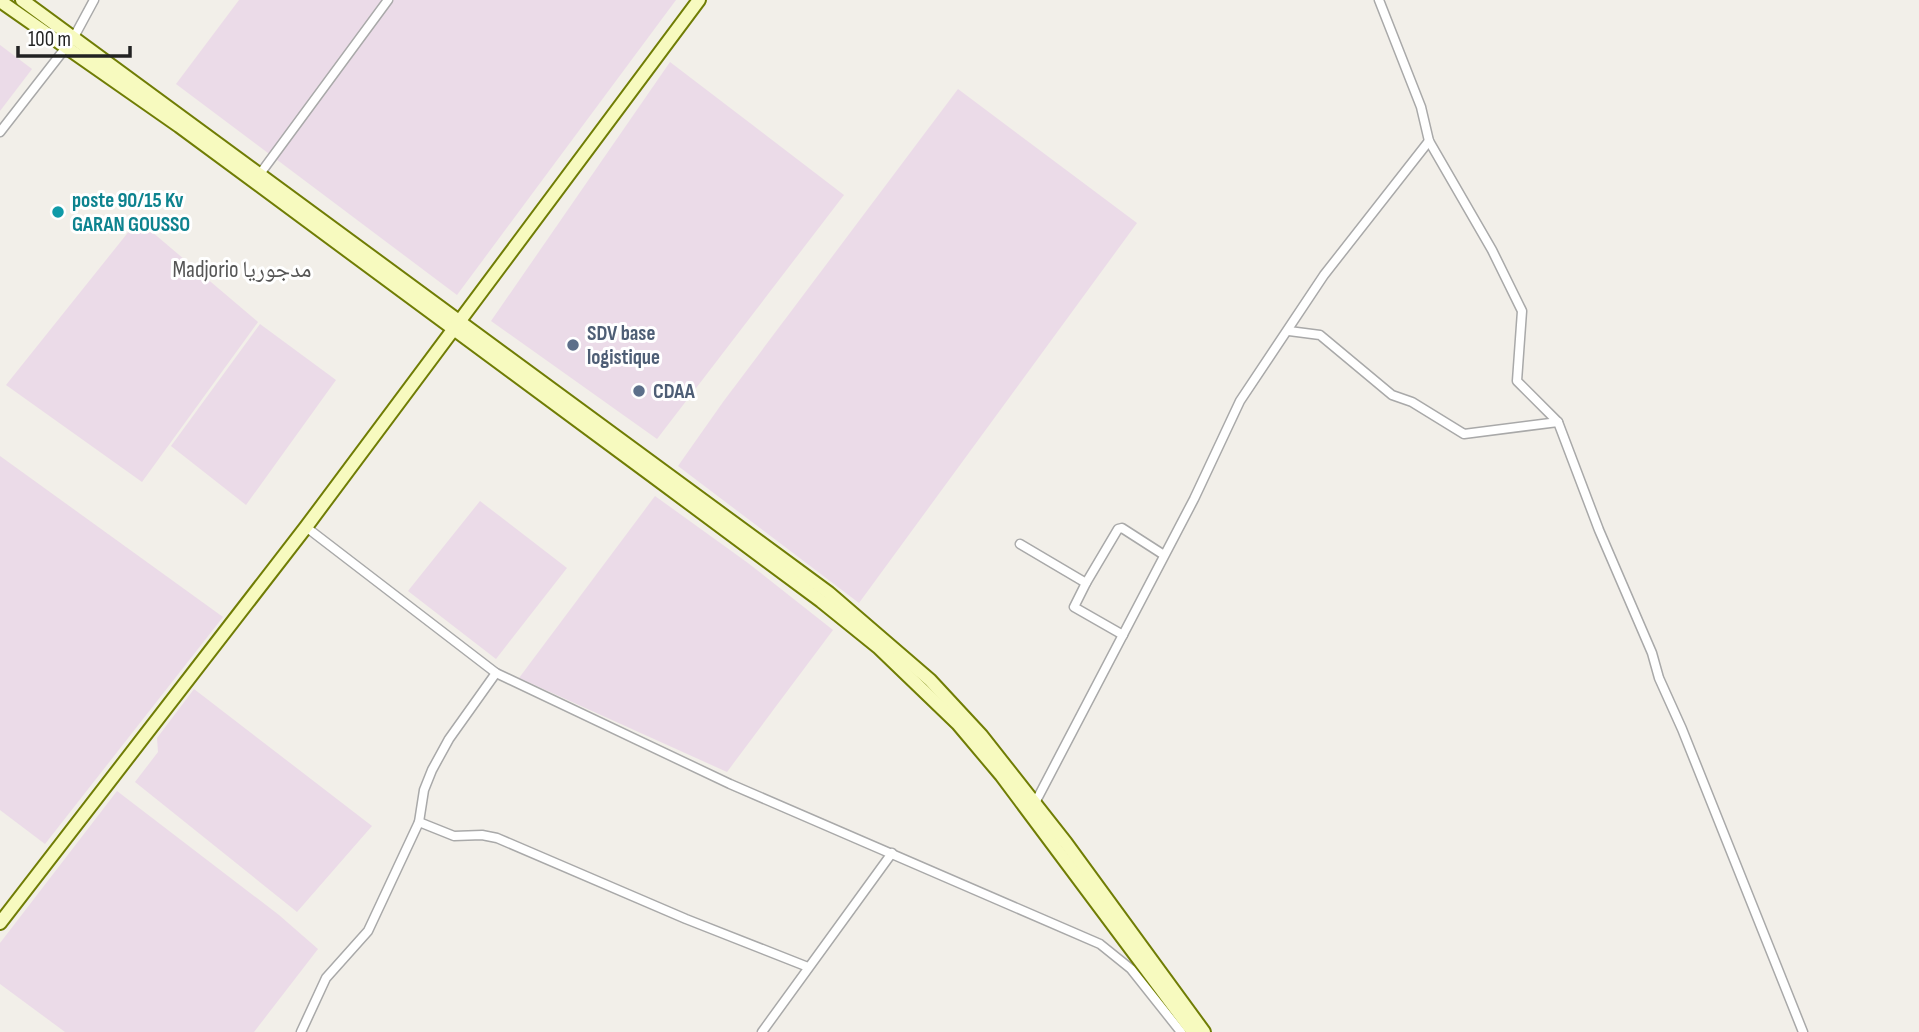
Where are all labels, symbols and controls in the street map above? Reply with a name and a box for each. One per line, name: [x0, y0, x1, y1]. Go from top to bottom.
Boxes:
scale bar: [18, 14, 130, 58]
text: 100 m: [28, 27, 71, 52]
place label: poste 90/15 Kv GARAN GOUSSO: [72, 188, 190, 237]
marker: poste 90/15 Kv GARAN GOUSSO: [50, 204, 66, 220]
district label: Madjorio مدجوريا: [172, 256, 312, 284]
place label: SDV base logistique: [587, 321, 660, 370]
marker: SDV base logistique: [565, 337, 581, 353]
place label: CDAA: [653, 379, 696, 404]
marker: CDAA: [631, 383, 647, 399]

